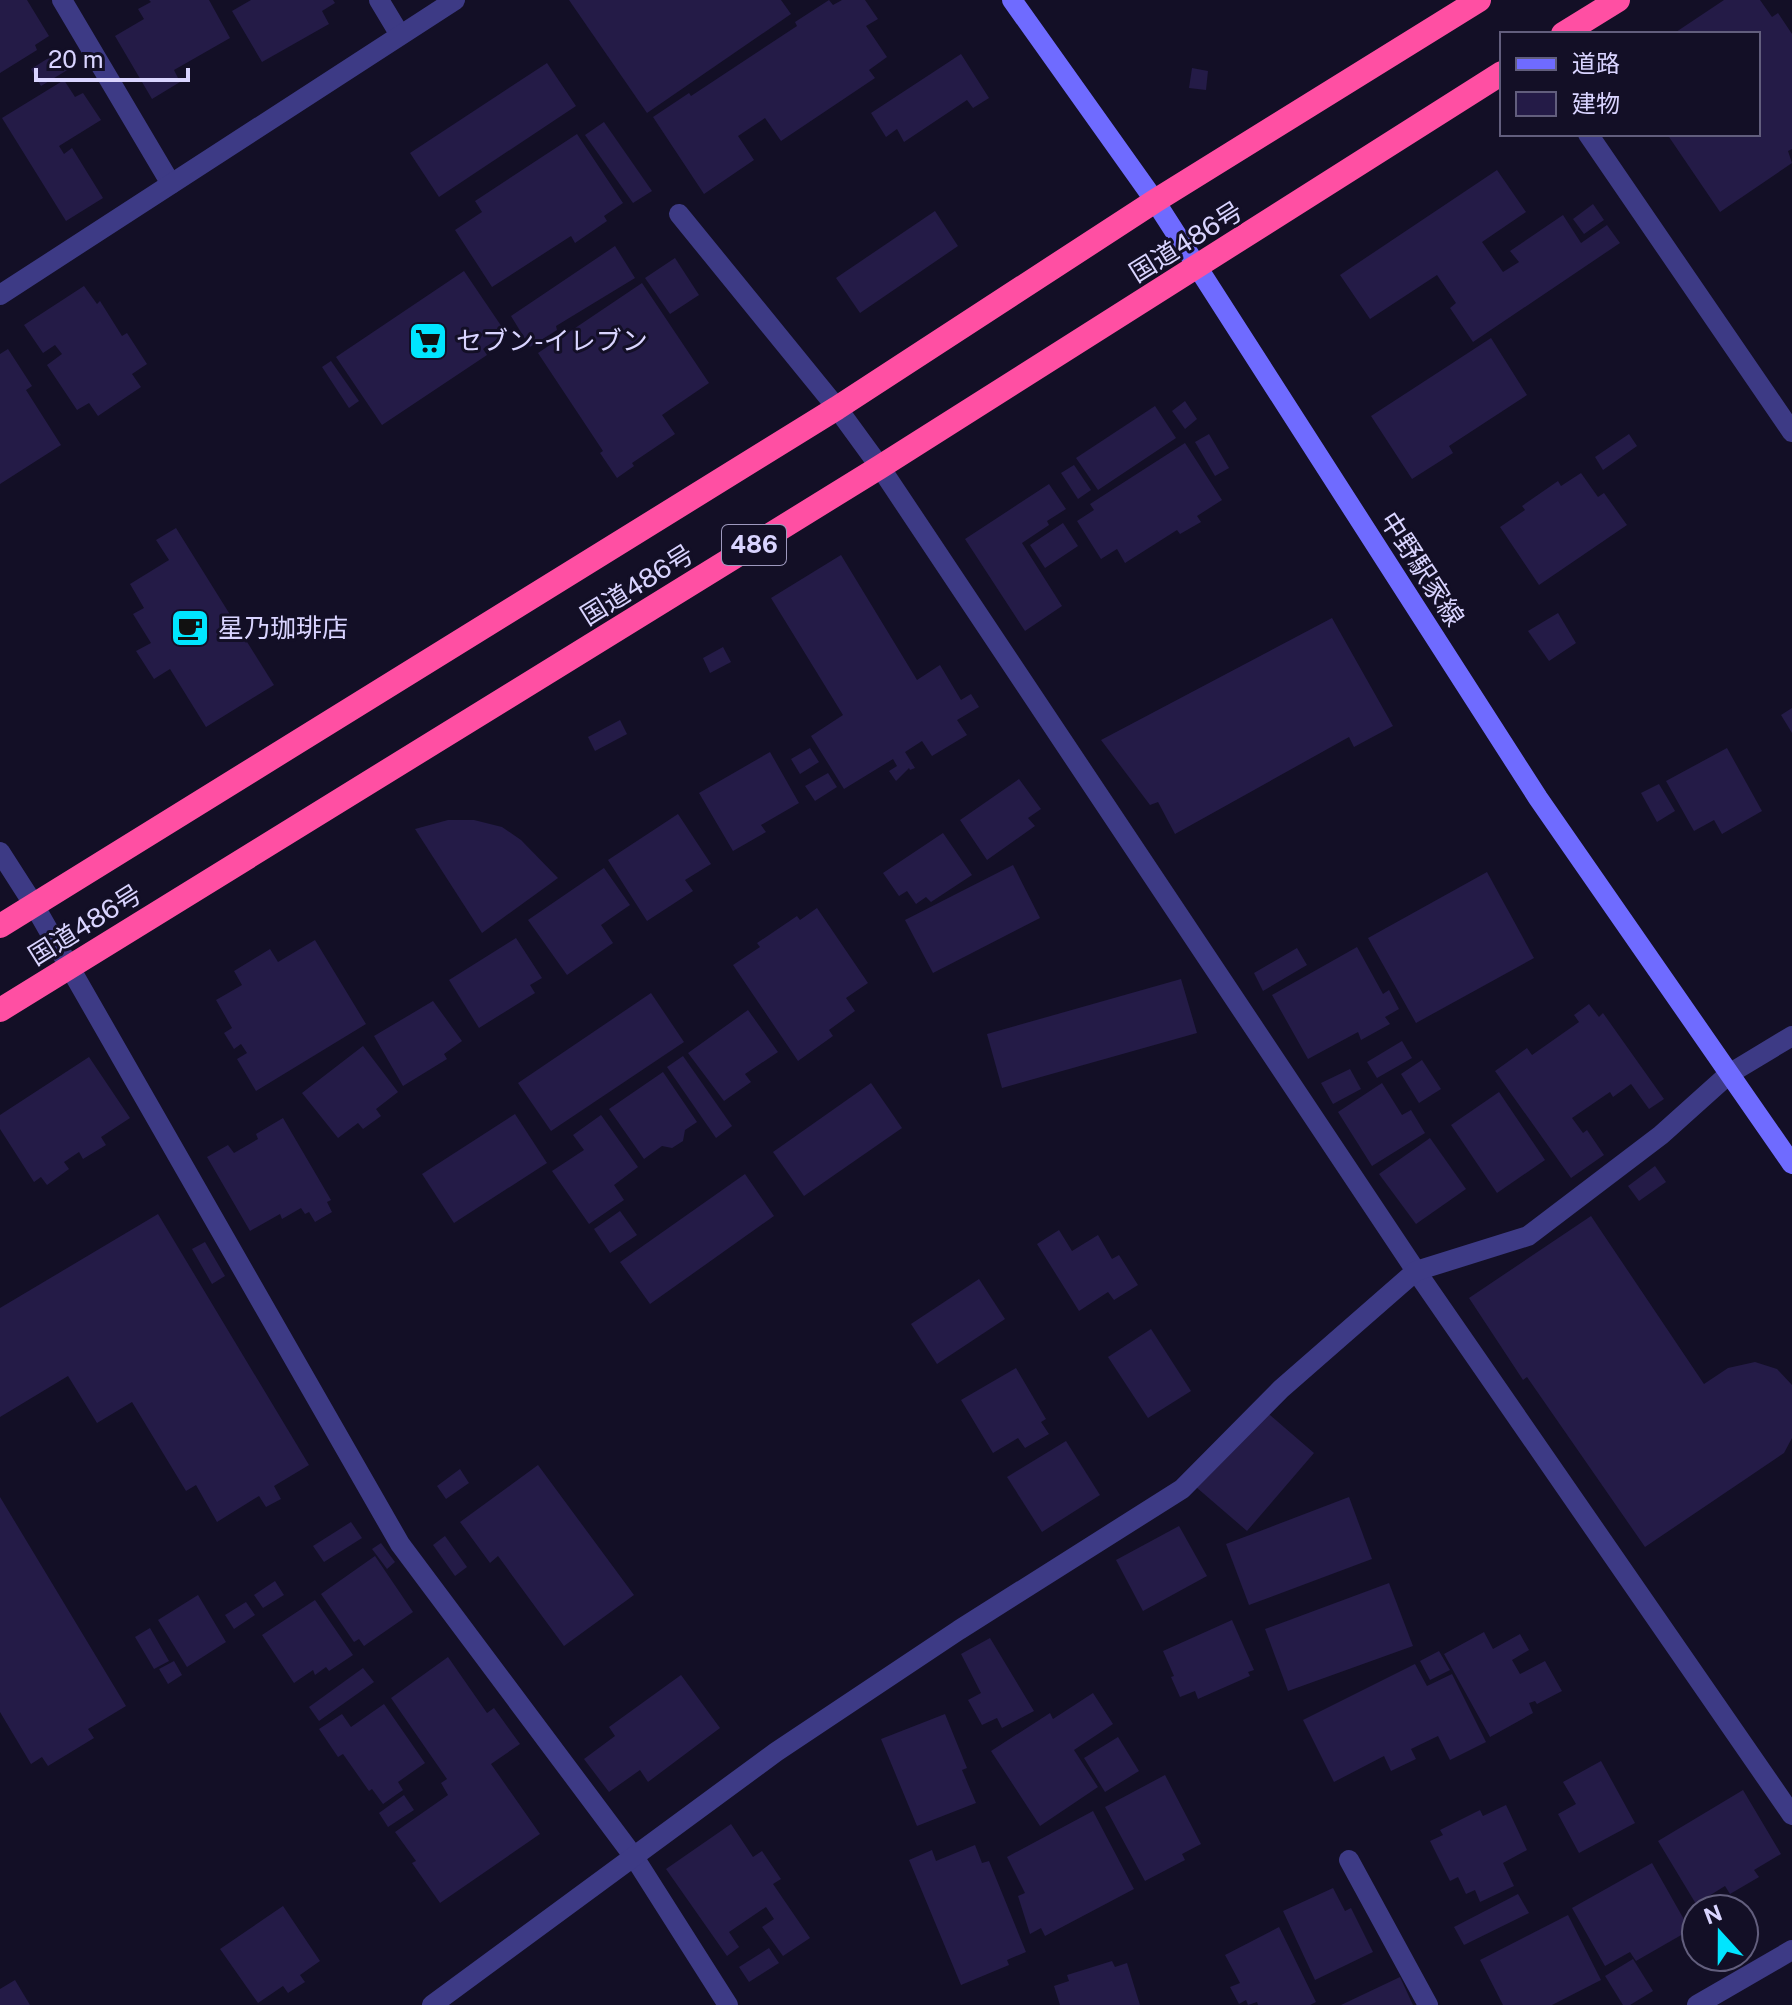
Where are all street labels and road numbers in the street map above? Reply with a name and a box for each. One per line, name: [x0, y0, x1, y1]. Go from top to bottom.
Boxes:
street label: 国道486号: [1124, 195, 1248, 288]
street label: 中野駅家線: [1374, 506, 1471, 632]
road number: 486: [722, 525, 786, 565]
street label: 国道486号: [575, 538, 699, 631]
street label: 国道486号: [23, 878, 147, 971]

